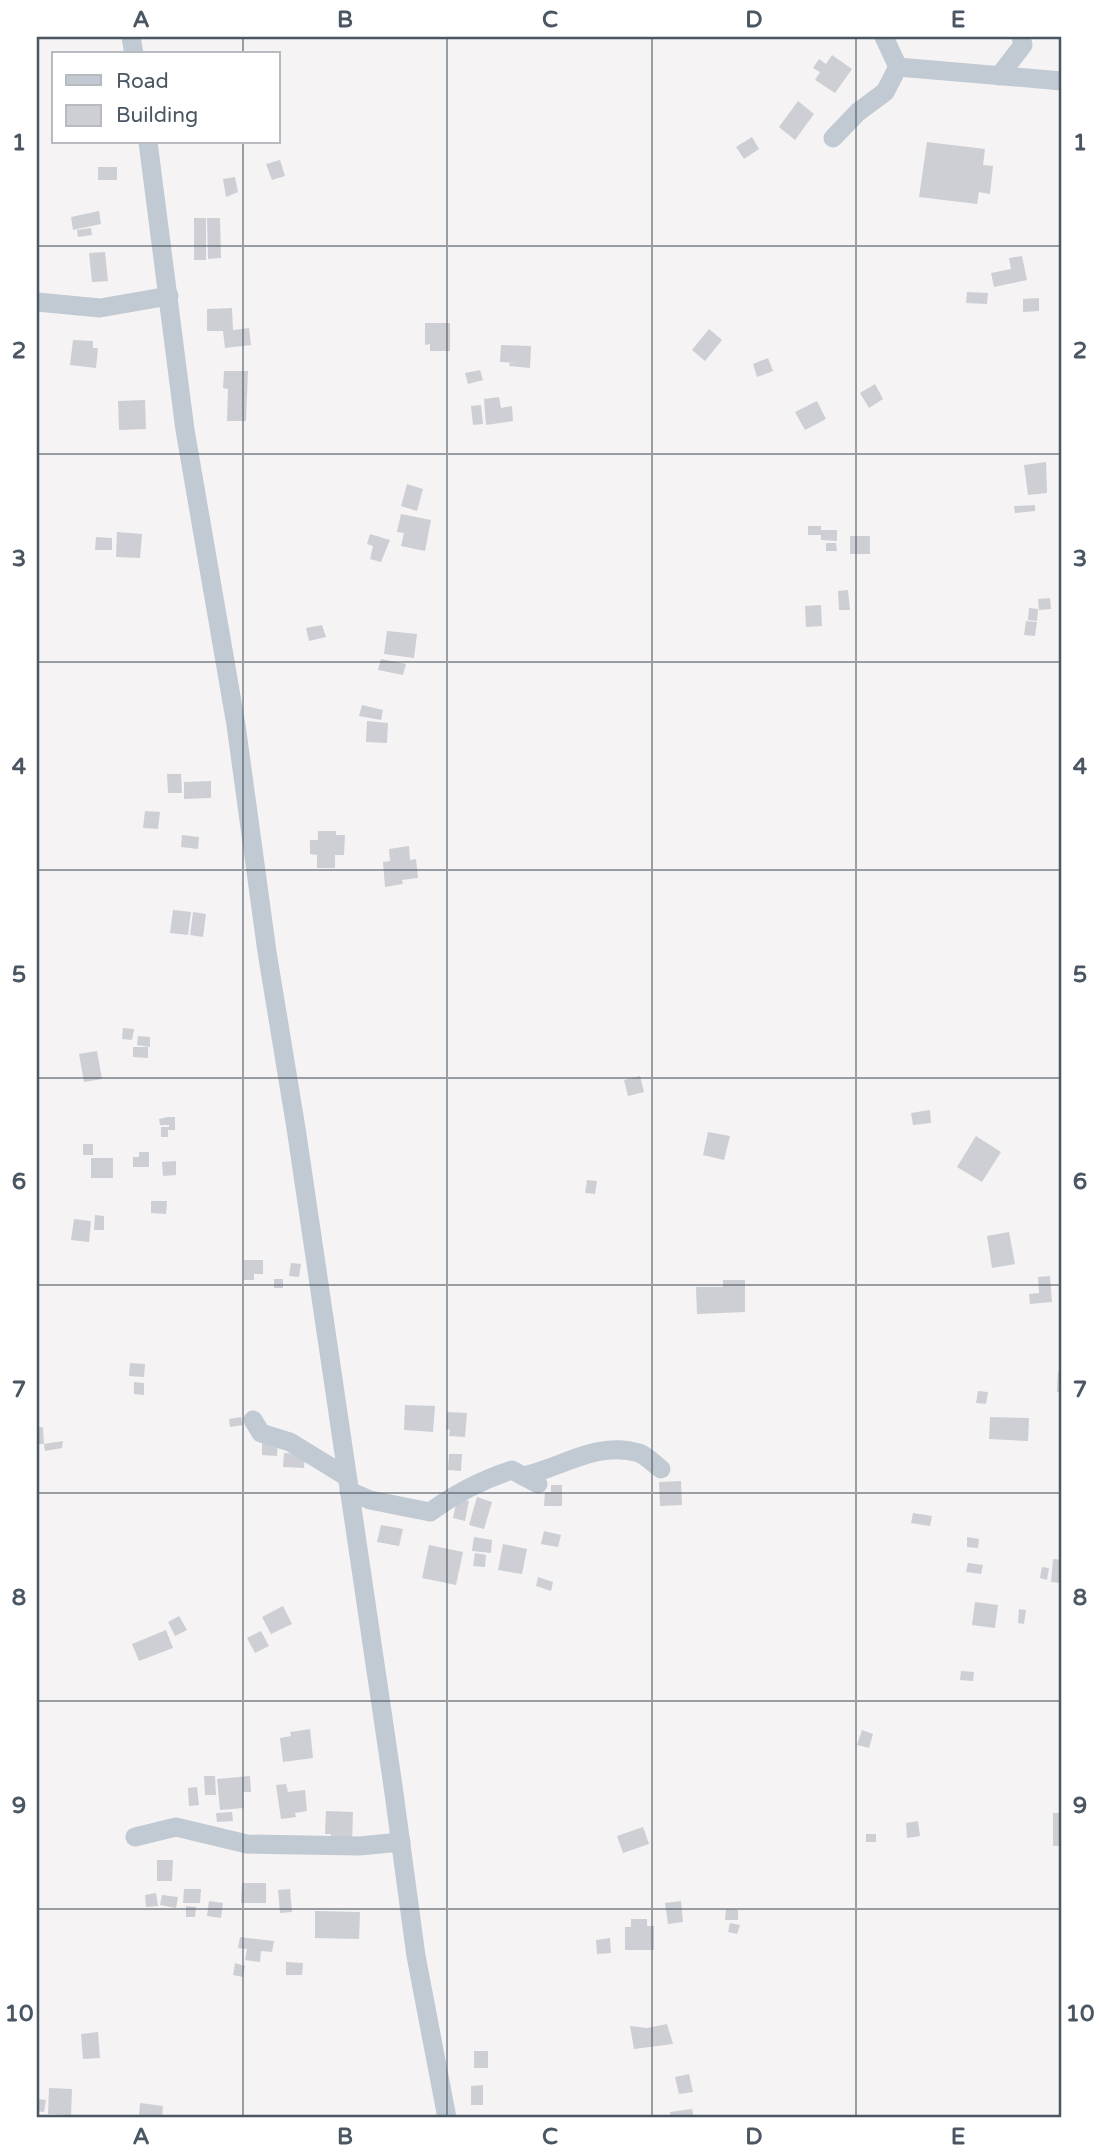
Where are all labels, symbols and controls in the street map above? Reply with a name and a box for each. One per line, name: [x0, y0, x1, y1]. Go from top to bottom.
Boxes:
text: A: [132, 6, 150, 34]
text: B: [337, 6, 353, 34]
text: C: [542, 6, 558, 34]
text: D: [745, 6, 763, 34]
text: E: [951, 6, 965, 34]
legend: [52, 52, 280, 144]
text: Road: [116, 69, 169, 94]
text: Building: [116, 103, 198, 128]
text: 1: [12, 129, 26, 157]
text: 1: [1073, 129, 1087, 157]
text: 2: [12, 337, 26, 365]
text: 2: [1073, 337, 1087, 365]
text: 3: [12, 545, 26, 573]
text: 3: [1073, 545, 1087, 573]
text: 4: [12, 753, 27, 781]
text: 4: [1073, 753, 1088, 781]
text: 5: [12, 961, 26, 989]
text: 5: [1073, 961, 1087, 989]
text: 6: [12, 1168, 26, 1196]
text: 6: [1073, 1168, 1087, 1196]
text: 7: [12, 1376, 26, 1404]
text: 7: [1073, 1376, 1087, 1404]
text: 8: [12, 1584, 26, 1612]
text: 8: [1073, 1584, 1087, 1612]
text: 9: [12, 1792, 26, 1820]
text: 9: [1073, 1792, 1087, 1820]
text: 10: [5, 2000, 33, 2028]
text: 10: [1066, 2000, 1094, 2028]
text: A: [132, 2123, 150, 2151]
text: B: [337, 2123, 353, 2151]
text: C: [542, 2123, 558, 2151]
text: D: [745, 2123, 763, 2151]
text: E: [951, 2123, 965, 2151]

